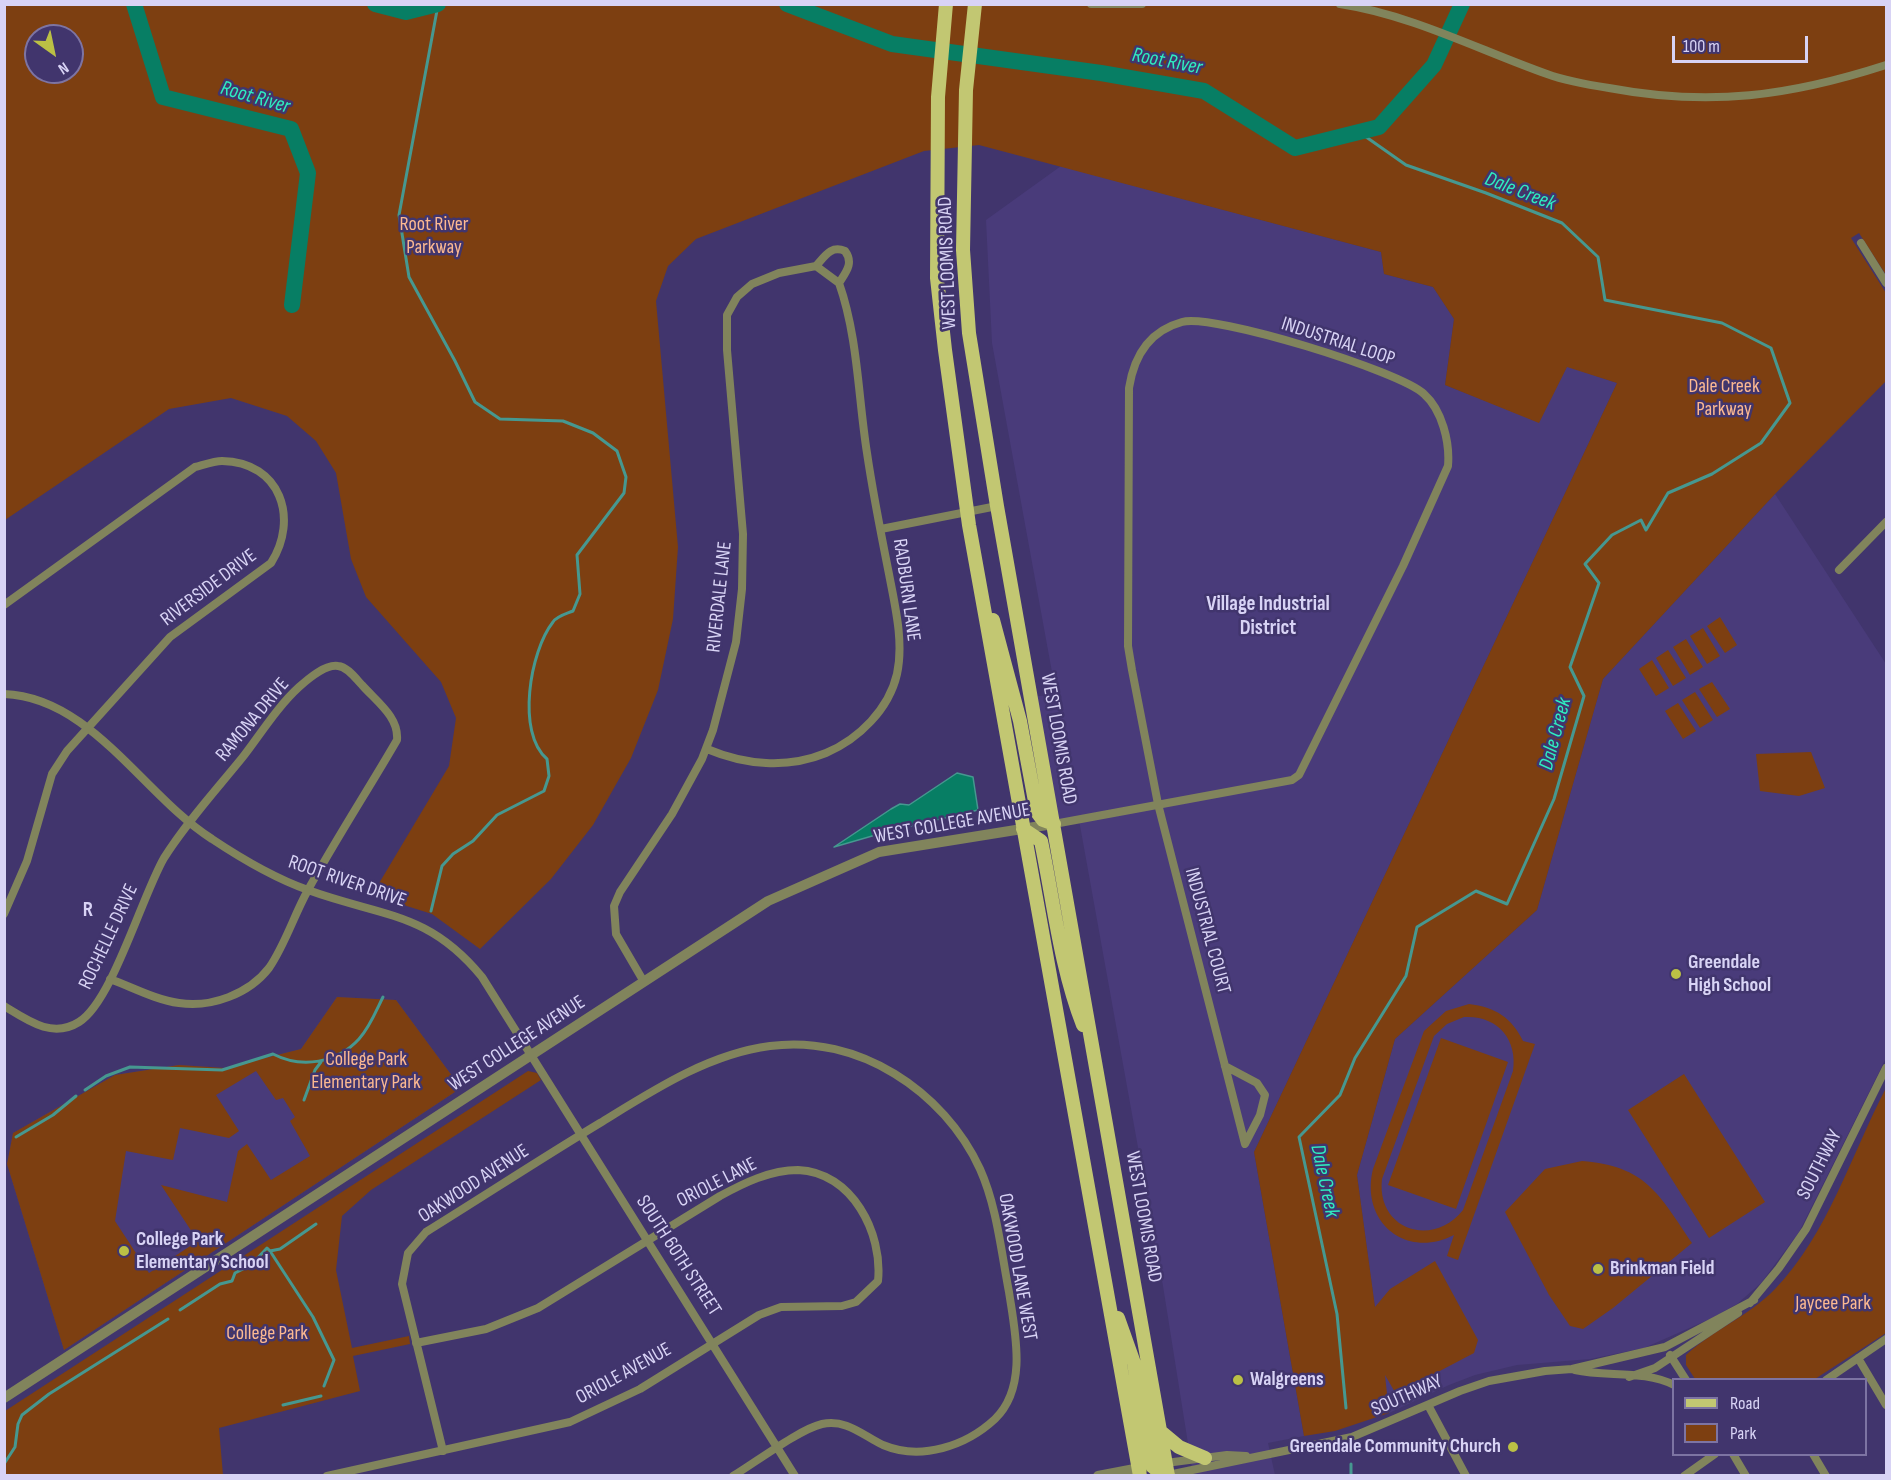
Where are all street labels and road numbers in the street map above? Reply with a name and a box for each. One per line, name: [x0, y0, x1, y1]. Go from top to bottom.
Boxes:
street label: WEST LOOMIS ROAD: [934, 196, 962, 330]
street label: INDUSTRIAL LOOP: [1278, 312, 1398, 372]
street label: RADBURN LANE: [887, 537, 925, 643]
street label: RIVERDALE LANE: [702, 540, 738, 654]
street label: RIVERSIDE DRIVE: [156, 544, 262, 632]
street label: WEST LOOMIS ROAD: [1035, 672, 1081, 806]
street label: RAMONA DRIVE: [211, 673, 295, 767]
street label: WEST COLLEGE AVENUE: [872, 798, 1032, 850]
street label: ROOT RIVER DRIVE: [285, 851, 409, 913]
street label: INDUSTRIAL COURT: [1179, 865, 1235, 997]
street label: ROCHELLE DRIVE: [74, 880, 144, 994]
street label: WEST COLLEGE AVENUE: [444, 991, 590, 1097]
street label: SOUTHWAY: [1792, 1126, 1848, 1204]
street label: OAKWOOD AVENUE: [414, 1139, 534, 1229]
street label: WEST LOOMIS ROAD: [1120, 1150, 1166, 1284]
street label: ORIOLE LANE: [673, 1153, 761, 1213]
street label: SOUTH 60TH STREET: [630, 1191, 726, 1321]
street label: OAKWOOD LANE WEST: [992, 1192, 1042, 1342]
street label: ORIOLE AVENUE: [572, 1338, 676, 1410]
street label: SOUTHWAY: [1368, 1370, 1446, 1422]

